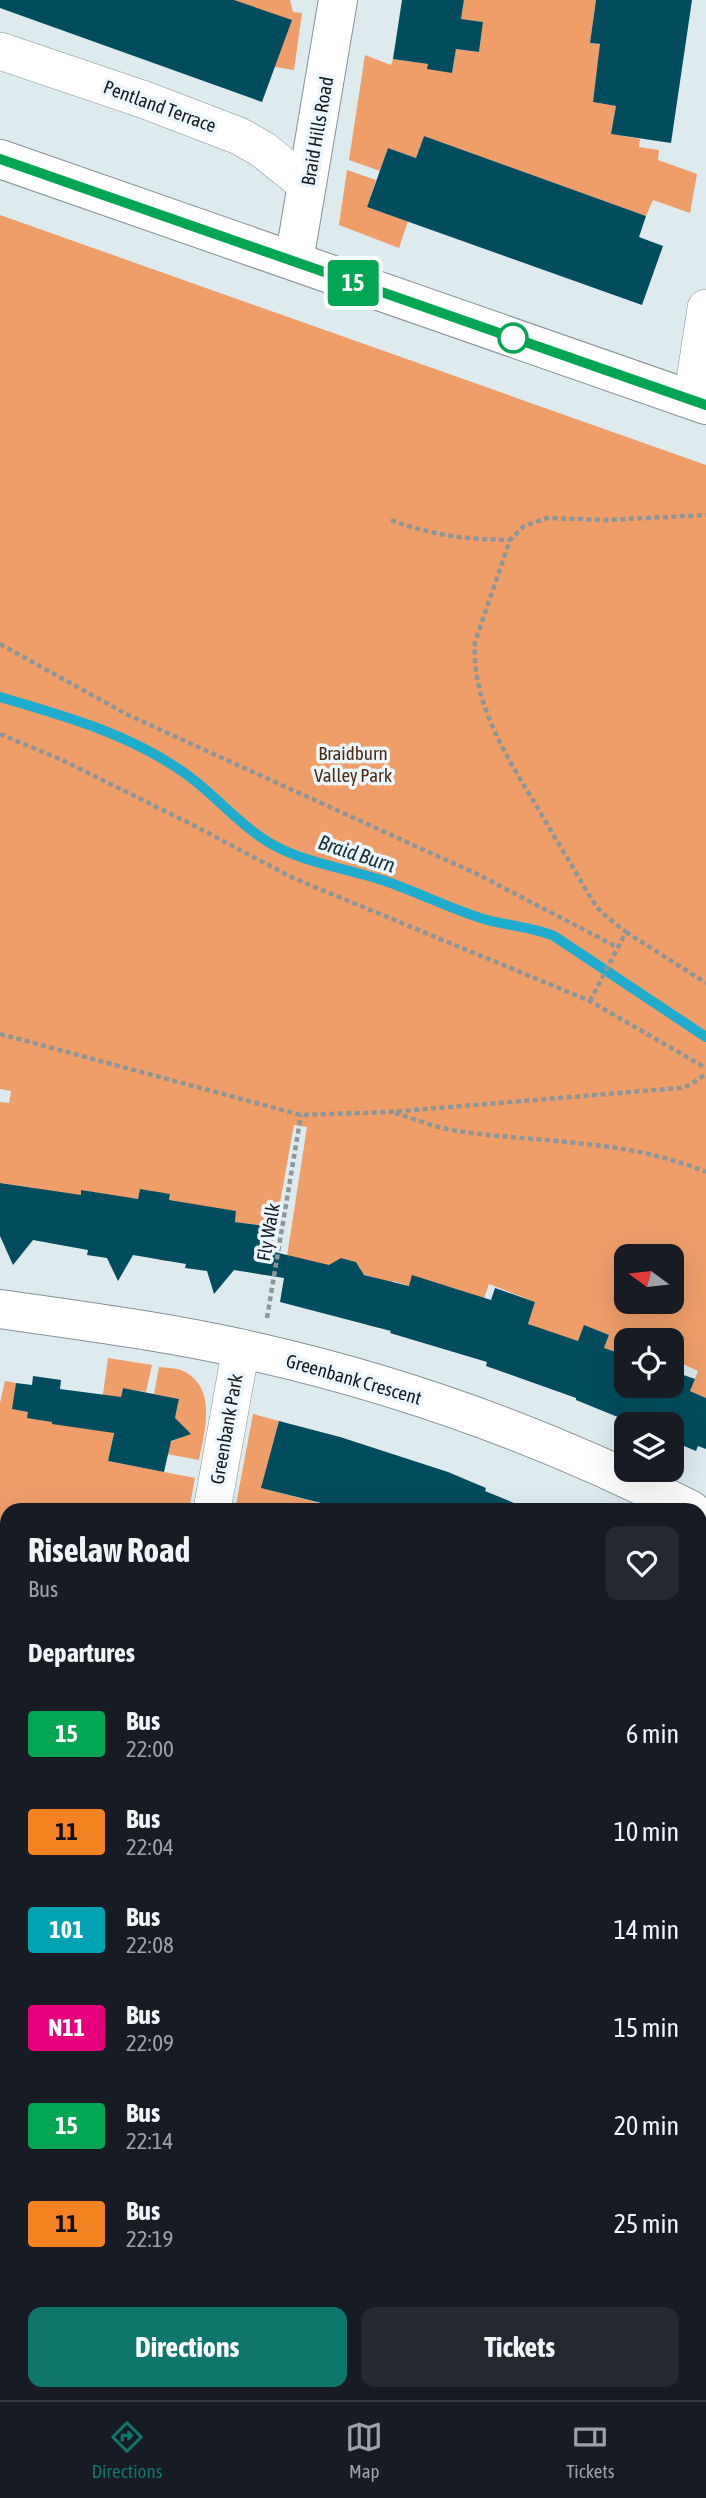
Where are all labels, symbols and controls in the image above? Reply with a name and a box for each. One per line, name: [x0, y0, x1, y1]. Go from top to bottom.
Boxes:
street label: Pentland Terrace: [101, 75, 219, 137]
street label: Braid Hills Road: [297, 75, 337, 187]
line badge: 15: [322, 260, 384, 306]
text: 15: [342, 269, 364, 296]
unlabelled marker: [498, 323, 528, 353]
park label: Braidburn Valley Park: [314, 742, 393, 786]
water label: Braid Burn: [316, 829, 398, 877]
street label: Fly Walk: [252, 1201, 284, 1263]
north arrow: [614, 1244, 684, 1314]
map controls: [614, 1244, 684, 1482]
button: locate: [614, 1328, 684, 1398]
street label: Greenbank Crescent: [284, 1349, 424, 1409]
street label: Greenbank Park: [205, 1371, 247, 1486]
button: layers: [614, 1412, 684, 1482]
button: heart: [605, 1526, 679, 1600]
text: Riselaw Road: [28, 1531, 190, 1569]
text: Bus: [28, 1576, 58, 1602]
text: Departures: [28, 1638, 135, 1668]
text: Bus: [126, 1706, 160, 1736]
text: 6 min: [626, 1719, 679, 1749]
text: 15: [55, 1720, 78, 1747]
text: 22:00: [126, 1736, 174, 1762]
text: Bus: [126, 1804, 160, 1834]
text: 10 min: [614, 1817, 679, 1847]
text: 11: [55, 1818, 78, 1845]
text: 22:04: [126, 1834, 174, 1860]
text: Bus: [126, 1902, 160, 1932]
text: 14 min: [614, 1915, 679, 1945]
text: 101: [50, 1916, 83, 1943]
text: 22:08: [126, 1932, 174, 1958]
text: Bus: [126, 2000, 160, 2030]
text: 15 min: [614, 2013, 679, 2043]
text: N11: [48, 2014, 85, 2041]
text: 22:09: [126, 2030, 174, 2056]
text: Bus: [126, 2098, 160, 2128]
text: 20 min: [614, 2111, 679, 2141]
text: 15: [55, 2112, 78, 2139]
text: 22:14: [126, 2128, 173, 2154]
text: Bus: [126, 2196, 160, 2226]
text: 25 min: [614, 2209, 679, 2239]
text: 11: [55, 2210, 78, 2237]
text: 22:19: [126, 2226, 173, 2252]
button: Directions: [28, 2307, 347, 2387]
button: Tickets: [361, 2307, 679, 2387]
tab: Directions: [91, 2418, 162, 2482]
tab: Map: [345, 2418, 383, 2482]
tab: Tickets: [566, 2418, 614, 2482]

